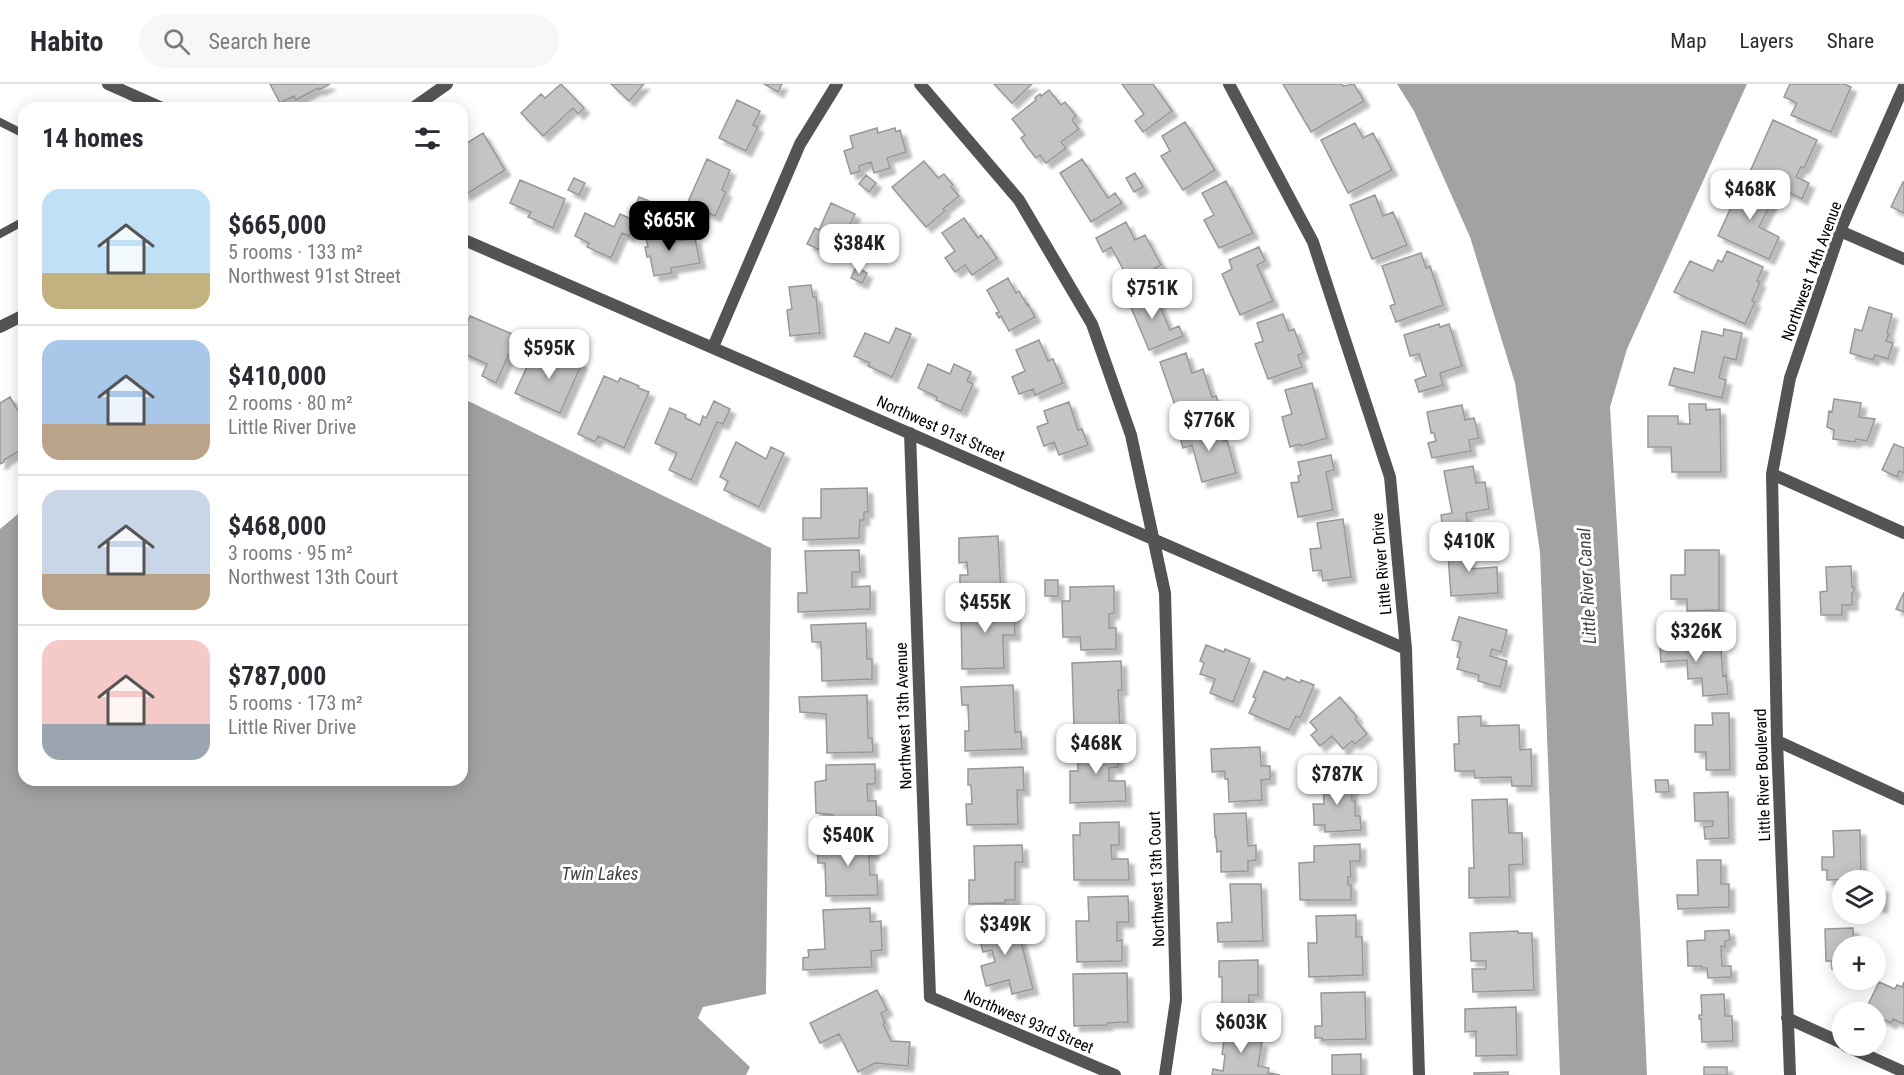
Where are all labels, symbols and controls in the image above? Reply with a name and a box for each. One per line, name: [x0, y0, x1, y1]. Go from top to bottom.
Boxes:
search box: [139, 14, 559, 68]
text: Habito: [30, 25, 103, 58]
icon: search: [160, 25, 193, 58]
text: Search here: [208, 29, 311, 54]
text: Map: [1670, 29, 1707, 53]
text: Layers: [1740, 29, 1794, 53]
text: Share: [1827, 29, 1874, 53]
icon: filters: [411, 122, 444, 155]
text: 14 homes: [42, 123, 144, 153]
pin: $468K: [1708, 170, 1792, 221]
text: $468K: [1724, 177, 1776, 201]
street label: Northwest 14th Avenue: [1777, 199, 1846, 344]
pin: $665K: [627, 201, 711, 252]
text: $665K: [643, 208, 695, 232]
text: $665,000: [228, 210, 326, 240]
icon: home: [90, 213, 162, 285]
pin: $384K: [817, 224, 901, 275]
text: $384K: [833, 231, 885, 255]
text: 5 rooms · 133 m²: [228, 240, 363, 264]
text: Northwest 91st Street: [228, 264, 401, 288]
pin: $751K: [1110, 269, 1194, 320]
text: $751K: [1126, 276, 1178, 300]
pin: $595K: [507, 329, 591, 380]
text: $595K: [523, 336, 575, 360]
text: $410,000: [228, 361, 326, 391]
icon: home: [90, 364, 162, 436]
text: 2 rooms · 80 m²: [228, 391, 353, 415]
street label: Northwest 91st Street: [874, 392, 1008, 465]
pin: $776K: [1167, 401, 1251, 452]
text: $776K: [1183, 408, 1235, 432]
text: Little River Drive: [228, 415, 356, 439]
text: $468,000: [228, 511, 326, 541]
street label: Little River Drive: [1368, 512, 1395, 616]
icon: home: [90, 514, 162, 586]
pin: $410K: [1427, 522, 1511, 573]
water label: Little River Canal: [1573, 526, 1600, 645]
text: $410K: [1443, 529, 1495, 553]
text: 3 rooms · 95 m²: [228, 541, 353, 565]
text: Northwest 13th Court: [228, 565, 398, 589]
pin: $455K: [943, 583, 1027, 634]
text: $455K: [959, 590, 1011, 614]
pin: $326K: [1654, 612, 1738, 663]
text: $326K: [1670, 619, 1722, 643]
street label: Northwest 13th Avenue: [891, 642, 916, 790]
text: $787,000: [228, 661, 326, 691]
icon: home: [90, 664, 162, 736]
text: 5 rooms · 173 m²: [228, 691, 363, 715]
street label: Little River Boulevard: [1751, 708, 1774, 842]
text: Little River Drive: [228, 715, 356, 739]
pin: $468K: [1054, 724, 1138, 775]
text: $468K: [1070, 731, 1122, 755]
pin: $787K: [1295, 755, 1379, 806]
text: $787K: [1311, 762, 1363, 786]
street label: Northwest 13th Court: [1145, 810, 1168, 947]
pin: $540K: [806, 816, 890, 867]
text: $540K: [822, 823, 874, 847]
water label: Twin Lakes: [561, 863, 639, 884]
map controls: [1832, 870, 1886, 1056]
button: layers: [1832, 870, 1886, 924]
pin: $349K: [963, 905, 1047, 956]
text: $349K: [979, 912, 1031, 936]
button: +: [1832, 936, 1886, 990]
street label: Northwest 93rd Street: [961, 986, 1097, 1057]
button: −: [1832, 1002, 1886, 1056]
pin: $603K: [1199, 1003, 1283, 1054]
text: $603K: [1215, 1010, 1267, 1034]

